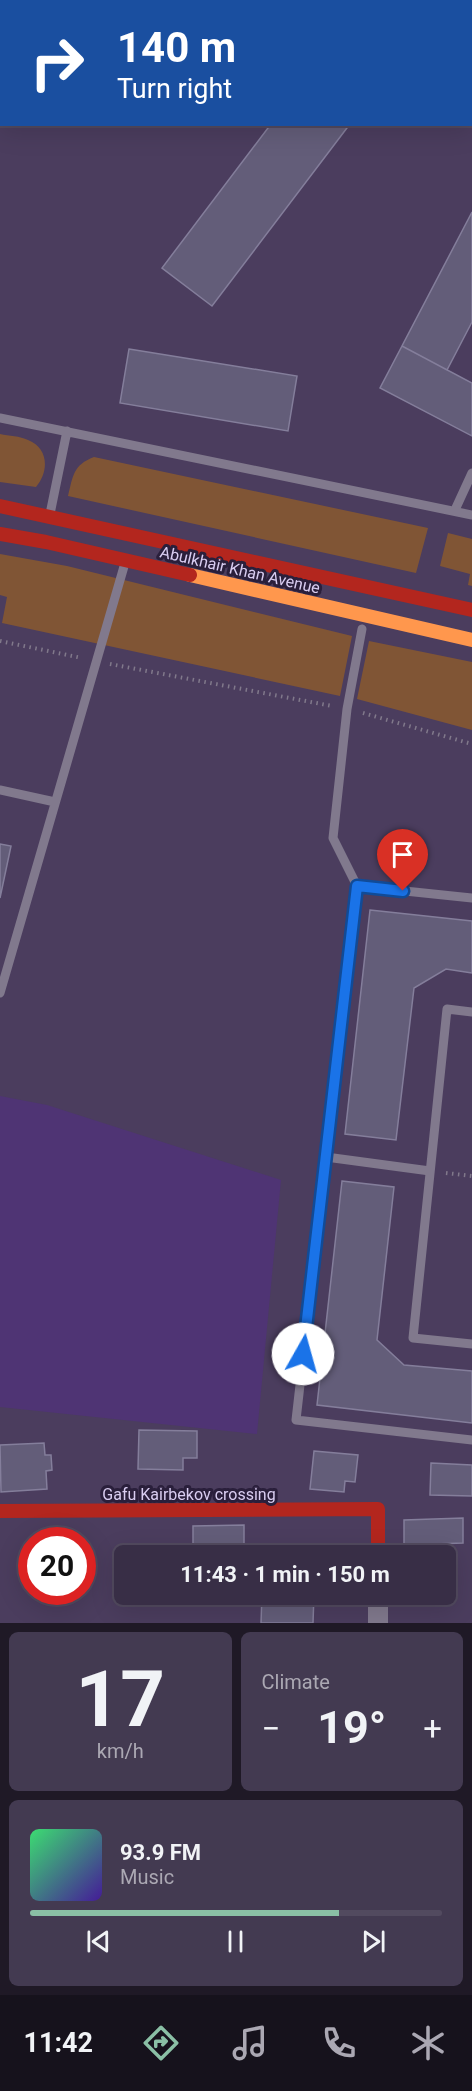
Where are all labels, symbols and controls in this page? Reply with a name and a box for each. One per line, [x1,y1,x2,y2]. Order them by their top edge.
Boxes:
text: 140 m [117,23,236,72]
icon: right [18,24,96,102]
text: Turn right [117,73,232,105]
street label: Abulkhair Khan Avenue [158,542,322,598]
pin [377,829,428,891]
icon: arrive [386,838,419,871]
position arrow [271,1322,335,1386]
street label: Gafu Kairbekov crossing [102,1485,276,1504]
speed limit sign: 20 [18,1527,96,1605]
text: 11:43 · 1 min · 150 m [180,1562,390,1587]
text: 17 [75,1654,165,1745]
text: Climate [262,1670,330,1694]
text: 19° [317,1701,386,1754]
text: − [262,1709,280,1748]
text: + [423,1709,442,1748]
text: km/h [97,1739,144,1763]
text: 93.9 FM [120,1840,201,1865]
text: Music [120,1865,174,1889]
icon: previous [82,1925,115,1958]
icon: pause [219,1925,252,1958]
icon: next [357,1925,390,1958]
icon: directions [140,2022,182,2064]
icon: music [229,2022,271,2064]
icon: phone [318,2022,360,2064]
icon: climate [407,2022,449,2064]
text: 11:42 [23,2027,93,2059]

